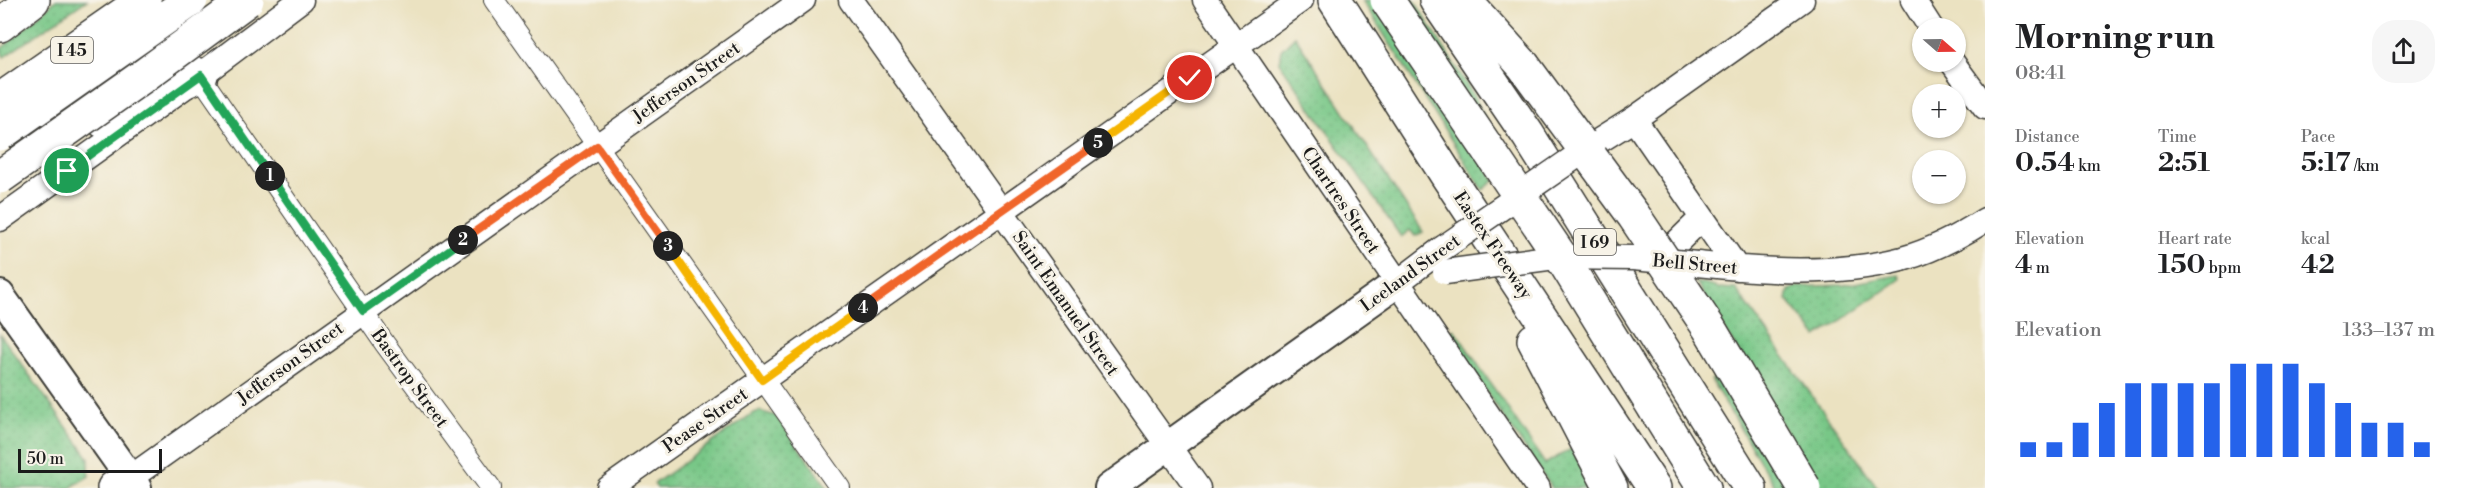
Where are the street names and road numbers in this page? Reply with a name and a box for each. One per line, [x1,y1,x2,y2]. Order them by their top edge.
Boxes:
street label: Jefferson Street [627,36,745,129]
road number: I 45 [51,37,93,63]
street label: Chartres Street [1296,142,1385,259]
street label: Eastex Freeway [1448,187,1537,304]
street label: Saint Emanuel Street [1007,226,1125,381]
street label: Leeland Street [1356,229,1465,317]
road number: I 69 [1574,229,1616,255]
street label: Bell Street [1651,249,1739,280]
street label: Jefferson Street [232,317,349,410]
street label: Bastrop Street [365,323,454,433]
street label: Pease Street [658,382,753,458]

